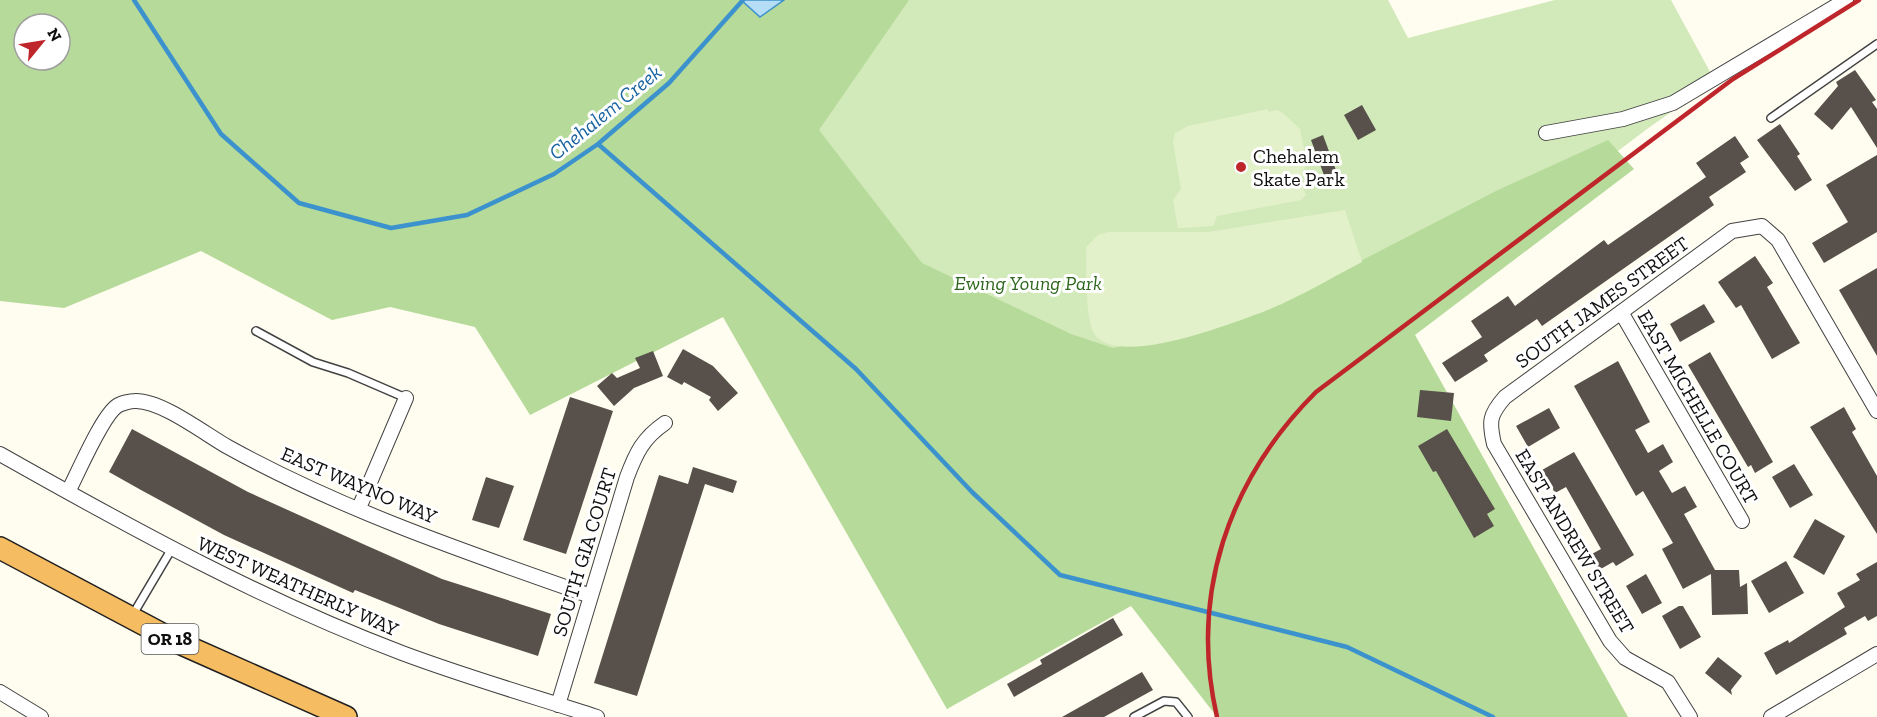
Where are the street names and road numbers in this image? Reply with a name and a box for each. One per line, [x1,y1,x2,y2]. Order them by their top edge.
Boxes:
street label: SOUTH JAMES STREET [1511,231,1693,373]
street label: EAST MICHELLE COURT [1633,306,1763,508]
street label: EAST WAYNO WAY [278,441,441,529]
street label: EAST ANDREW STREET [1510,444,1640,638]
street label: SOUTH GIA COURT [547,465,621,639]
street label: WEST WEATHERLY WAY [194,531,403,641]
road number: OR 18 [142,624,198,654]

